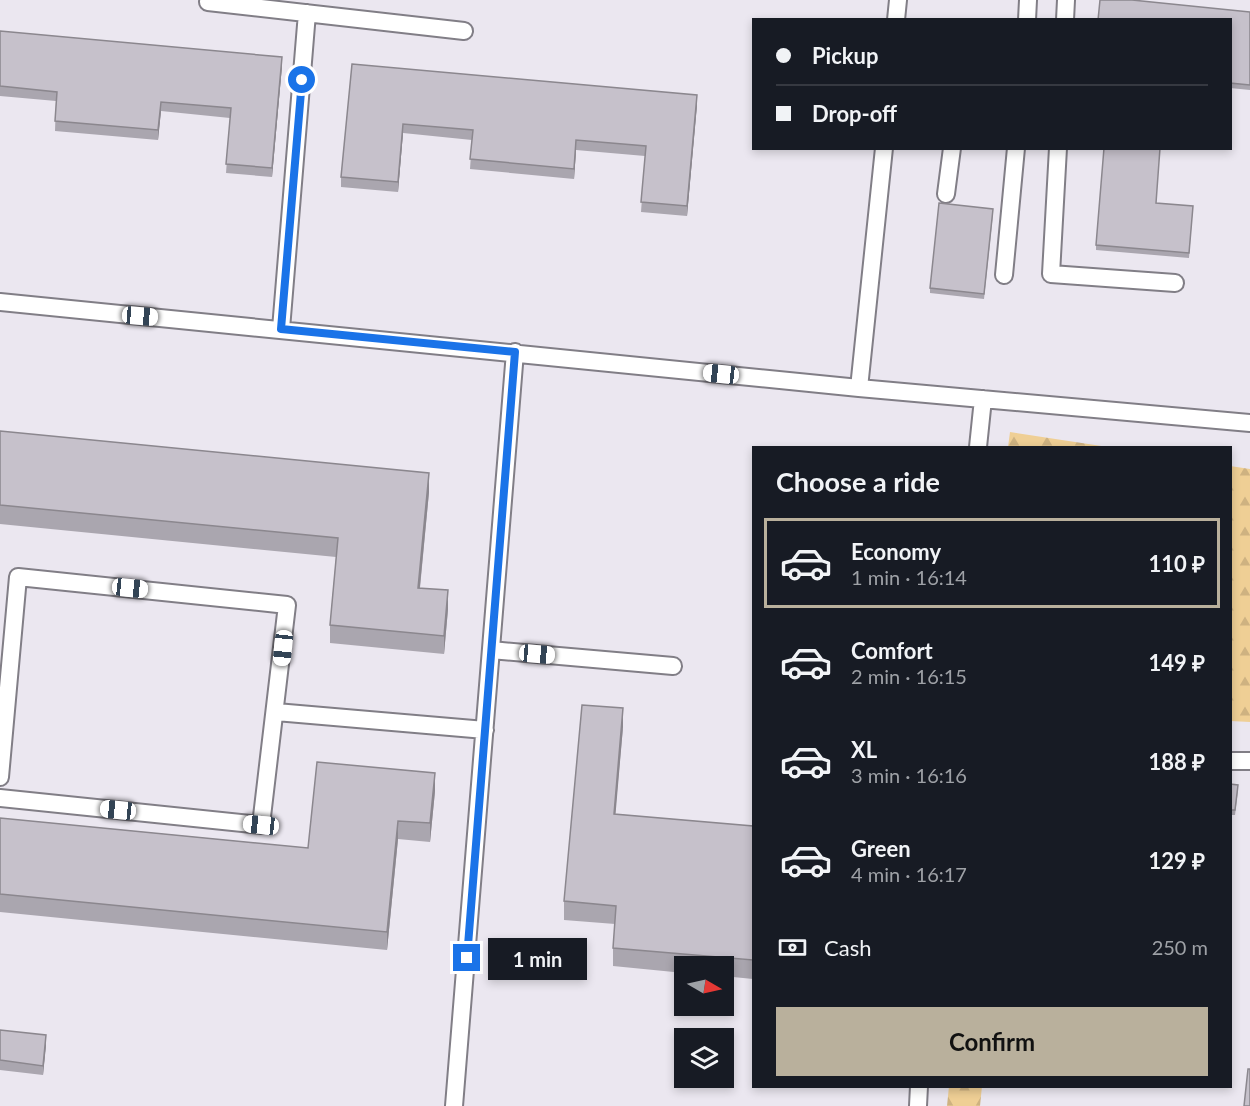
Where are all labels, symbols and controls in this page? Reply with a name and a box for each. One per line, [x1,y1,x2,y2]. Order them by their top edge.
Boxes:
text: Pickup [812,42,878,69]
route start [288,66,315,93]
text: Drop-off [812,100,897,127]
car [121,305,159,327]
car [702,363,740,385]
text: Choose a ride [776,465,940,498]
icon: car [779,536,833,590]
text: Economy [851,538,941,565]
text: 110 ₽ [1149,550,1205,577]
text: 1 min · 16:14 [851,565,967,589]
car [111,577,149,599]
car [272,629,294,667]
icon: car [779,635,833,689]
text: Comfort [851,637,933,664]
car [518,643,556,665]
text: 149 ₽ [1149,649,1205,676]
text: 2 min · 16:15 [851,664,967,688]
icon: car [779,734,833,788]
text: XL [851,736,877,763]
text: 188 ₽ [1149,748,1205,775]
text: 3 min · 16:16 [851,763,967,787]
car [99,799,137,821]
car [242,814,280,836]
icon: car [779,833,833,887]
text: Green [851,835,911,862]
text: 129 ₽ [1149,847,1205,874]
text: 4 min · 16:17 [851,862,967,886]
icon: cash [776,931,809,964]
text: Cash [824,934,871,961]
text: 250 m [1152,935,1208,959]
callout: 1 min [488,937,587,979]
route end [453,944,480,971]
text: 1 min [513,947,562,971]
north arrow [674,956,734,1016]
map controls [674,956,734,1088]
button: Confirm [776,1007,1208,1076]
button: layers [674,1028,734,1088]

